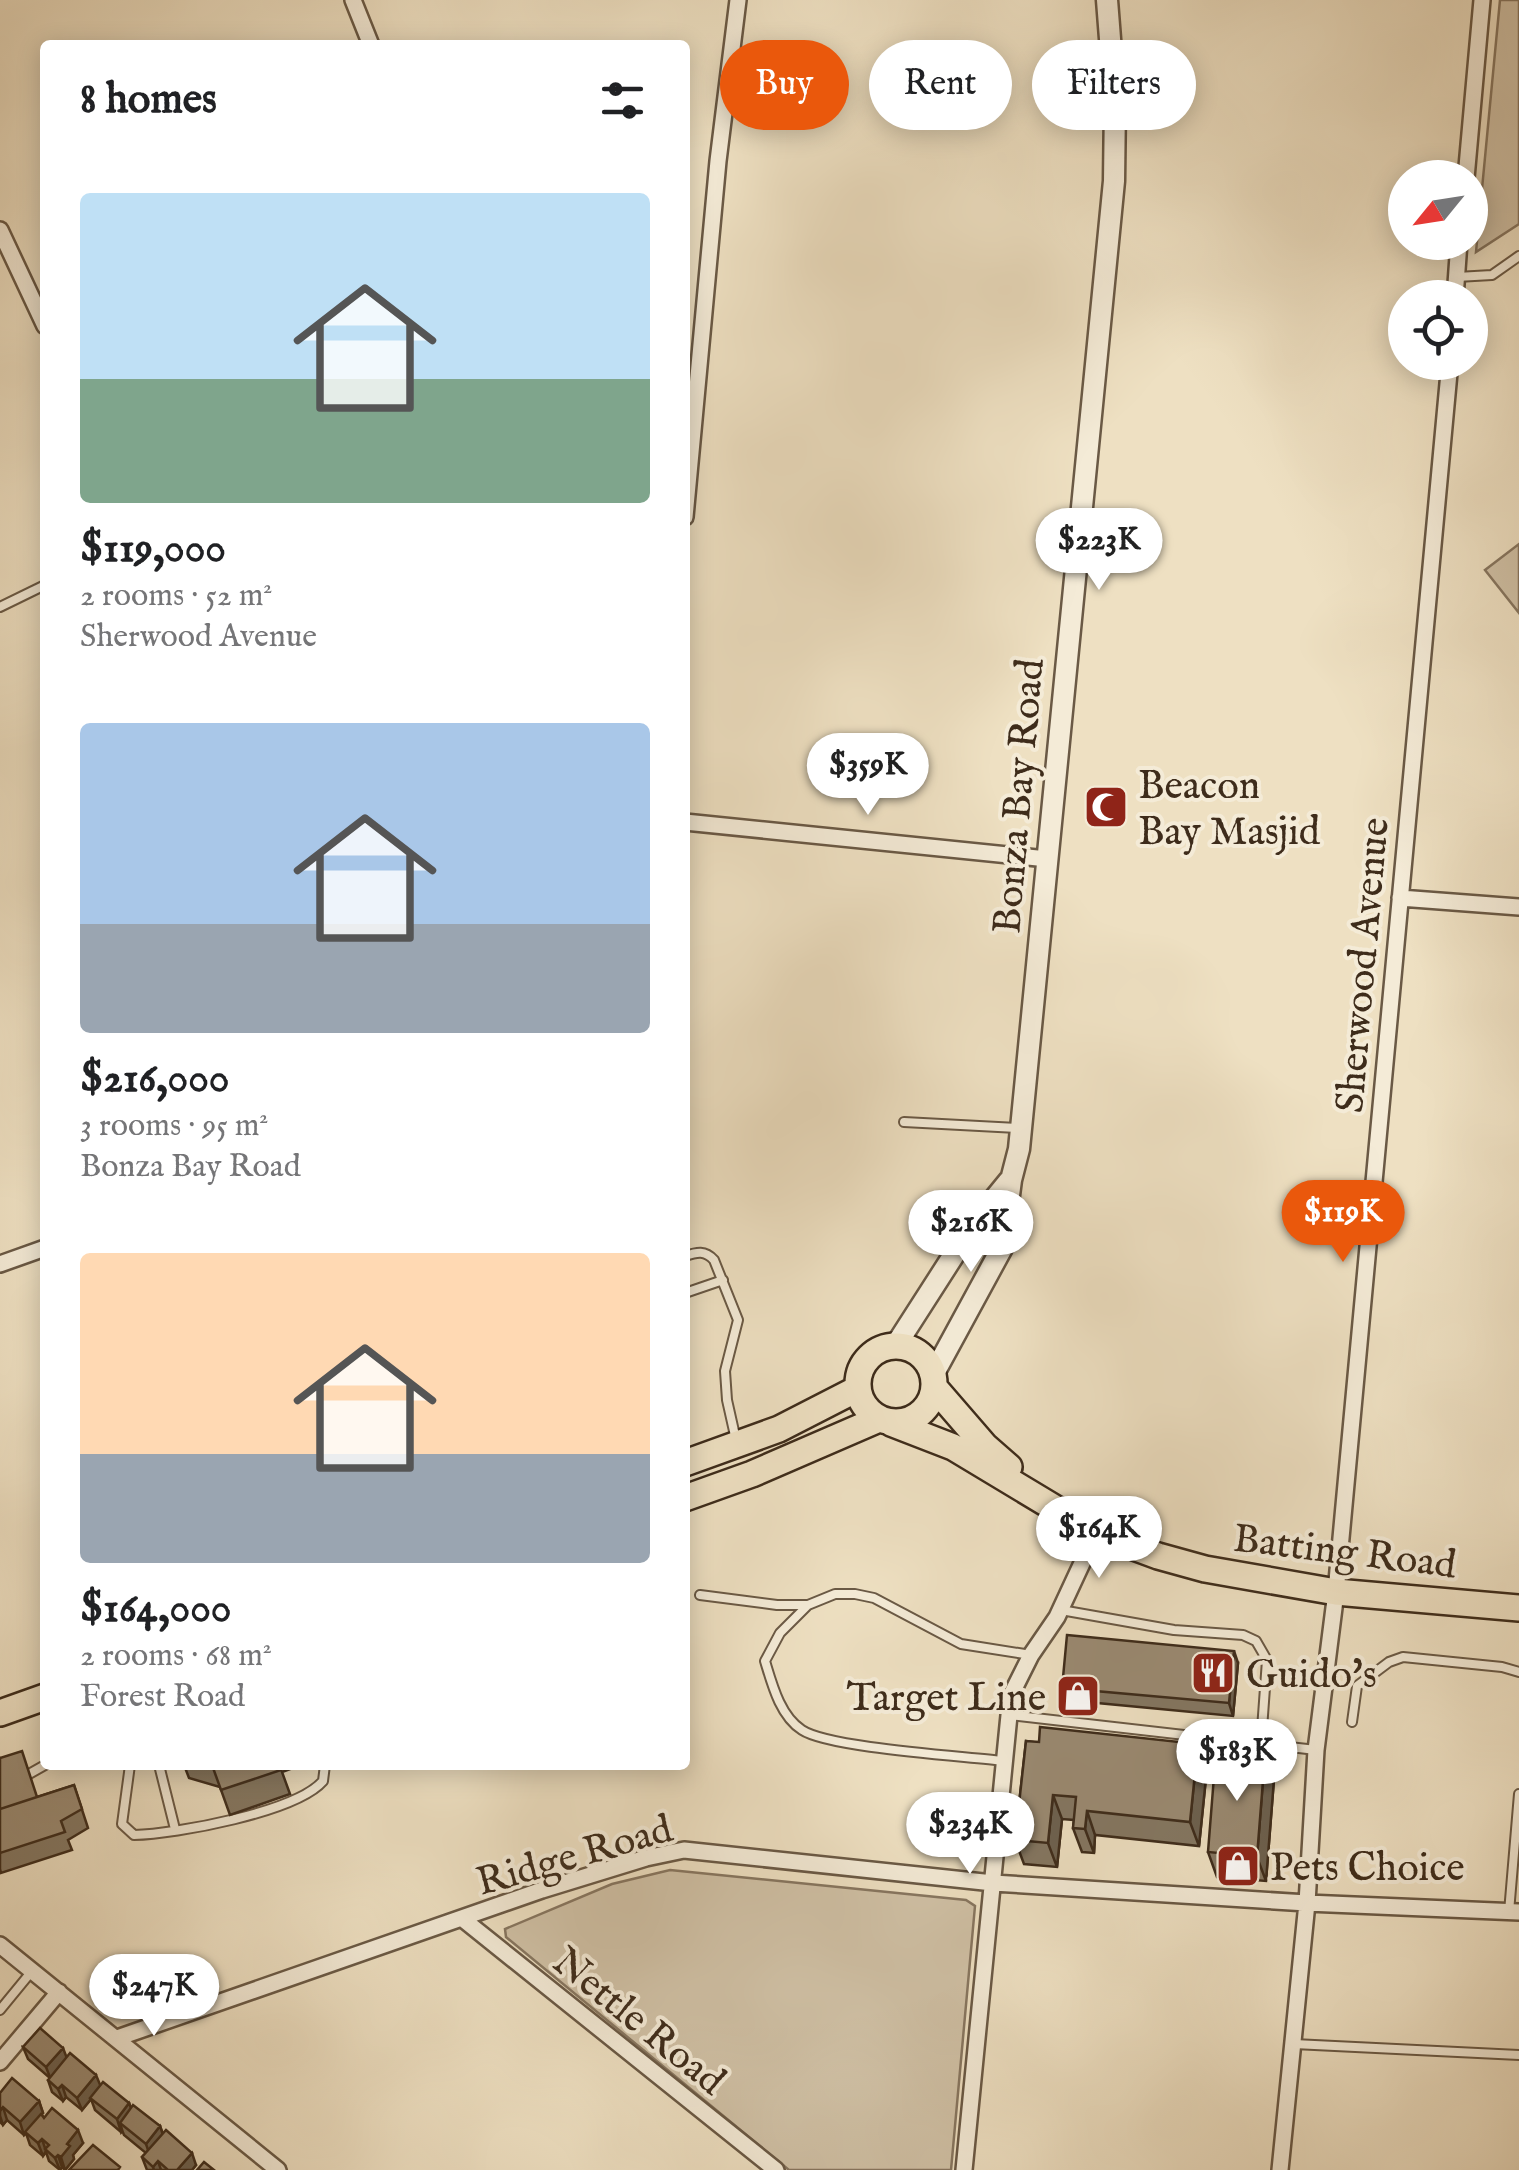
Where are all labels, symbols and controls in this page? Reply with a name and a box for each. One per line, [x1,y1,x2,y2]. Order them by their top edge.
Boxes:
chip: Buy [720,40,849,130]
chip: Rent [869,40,1012,130]
chip: Filters [1032,40,1196,130]
icon: filters [595,73,650,128]
text: 8 homes [80,74,217,127]
north arrow [1388,160,1488,260]
map controls [1388,160,1488,380]
icon: home [275,258,455,438]
button: locate [1388,280,1488,380]
pin: $223K [1029,508,1169,593]
text: $223K [1058,520,1140,561]
text: $119,000 [80,523,226,576]
text: 2 rooms · 52 m² [80,576,272,617]
text: Sherwood Avenue [80,617,317,658]
street label: Bonza Bay Road [983,656,1058,936]
pin: $359K [798,733,938,818]
text: $359K [829,745,907,786]
place label: Beacon Bay Masjid [1138,762,1321,859]
mosque icon: Beacon Bay Masjid [1083,784,1129,830]
icon: home [275,788,455,968]
street label: Sherwood Avenue [1326,816,1403,1115]
text: $216,000 [80,1053,229,1106]
text: 3 rooms · 95 m² [80,1106,268,1147]
text: Bonza Bay Road [80,1147,301,1188]
pin: $119K [1273,1180,1413,1265]
pin: $216K [901,1190,1041,1275]
text: $119K [1304,1192,1382,1233]
text: $216K [930,1202,1012,1243]
icon: home [275,1318,455,1498]
pin: $164K [1029,1496,1169,1581]
text: $164K [1058,1508,1140,1549]
street label: Batting Road [1230,1515,1460,1593]
text: $164,000 [80,1583,231,1636]
text: 2 rooms · 68 m² [80,1636,272,1677]
restaurant icon: Guido's [1190,1650,1236,1696]
place label: Guido's [1246,1651,1377,1702]
shop icon: Target Line [1055,1673,1101,1719]
place label: Target Line [847,1674,1046,1725]
text: Forest Road [80,1677,245,1718]
pin: $183K [1167,1719,1307,1804]
text: $183K [1198,1731,1276,1772]
pin: $234K [900,1792,1040,1877]
text: $234K [928,1804,1012,1845]
street label: Ridge Road [471,1805,679,1910]
shop icon: Pets Choice [1215,1843,1261,1889]
place label: Pets Choice [1270,1844,1465,1895]
street label: Nettle Road [541,1938,735,2108]
pin: $247K [84,1954,224,2039]
text: $247K [111,1966,197,2007]

